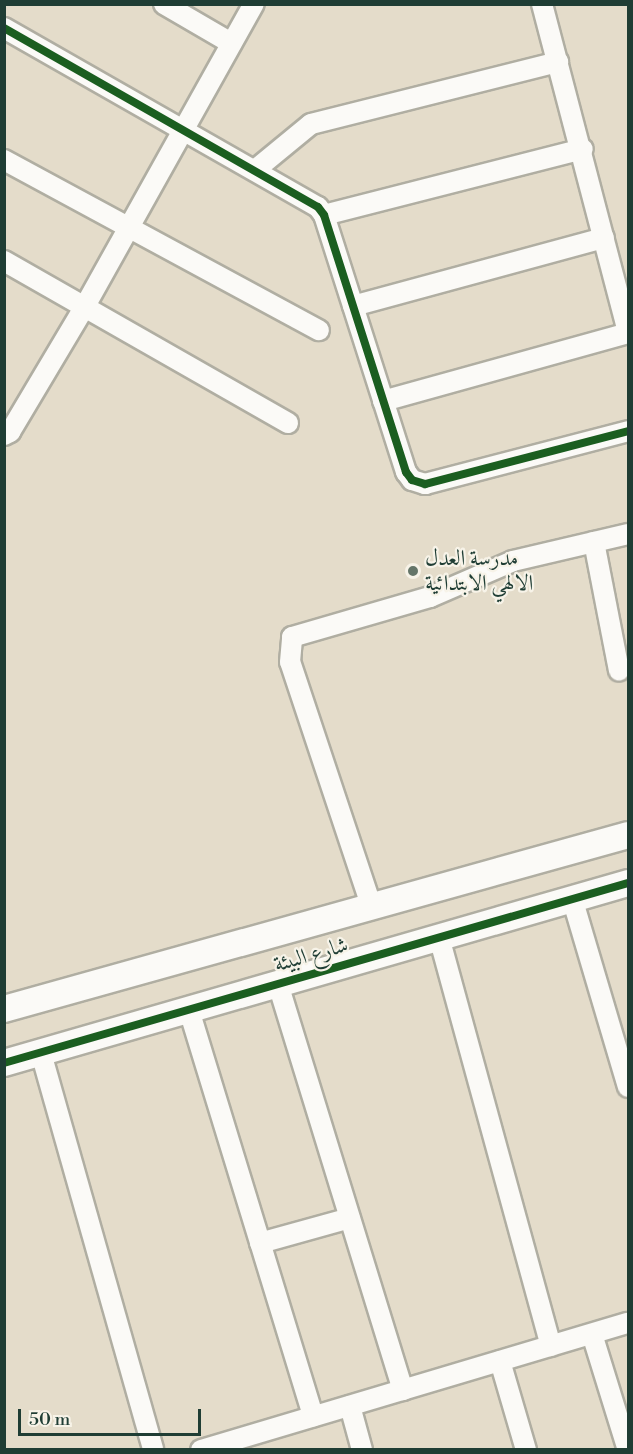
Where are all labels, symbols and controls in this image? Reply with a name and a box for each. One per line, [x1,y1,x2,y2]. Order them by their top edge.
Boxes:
place label: مدرسة العدل الالهي الابتدائية [425,545,533,596]
marker: مدرسة العدل الالهي الابتدائية [406,564,420,578]
street label: شارع البيئة [271,932,351,978]
scale bar [21,1397,204,1435]
text: 50 m [29,1408,70,1431]

